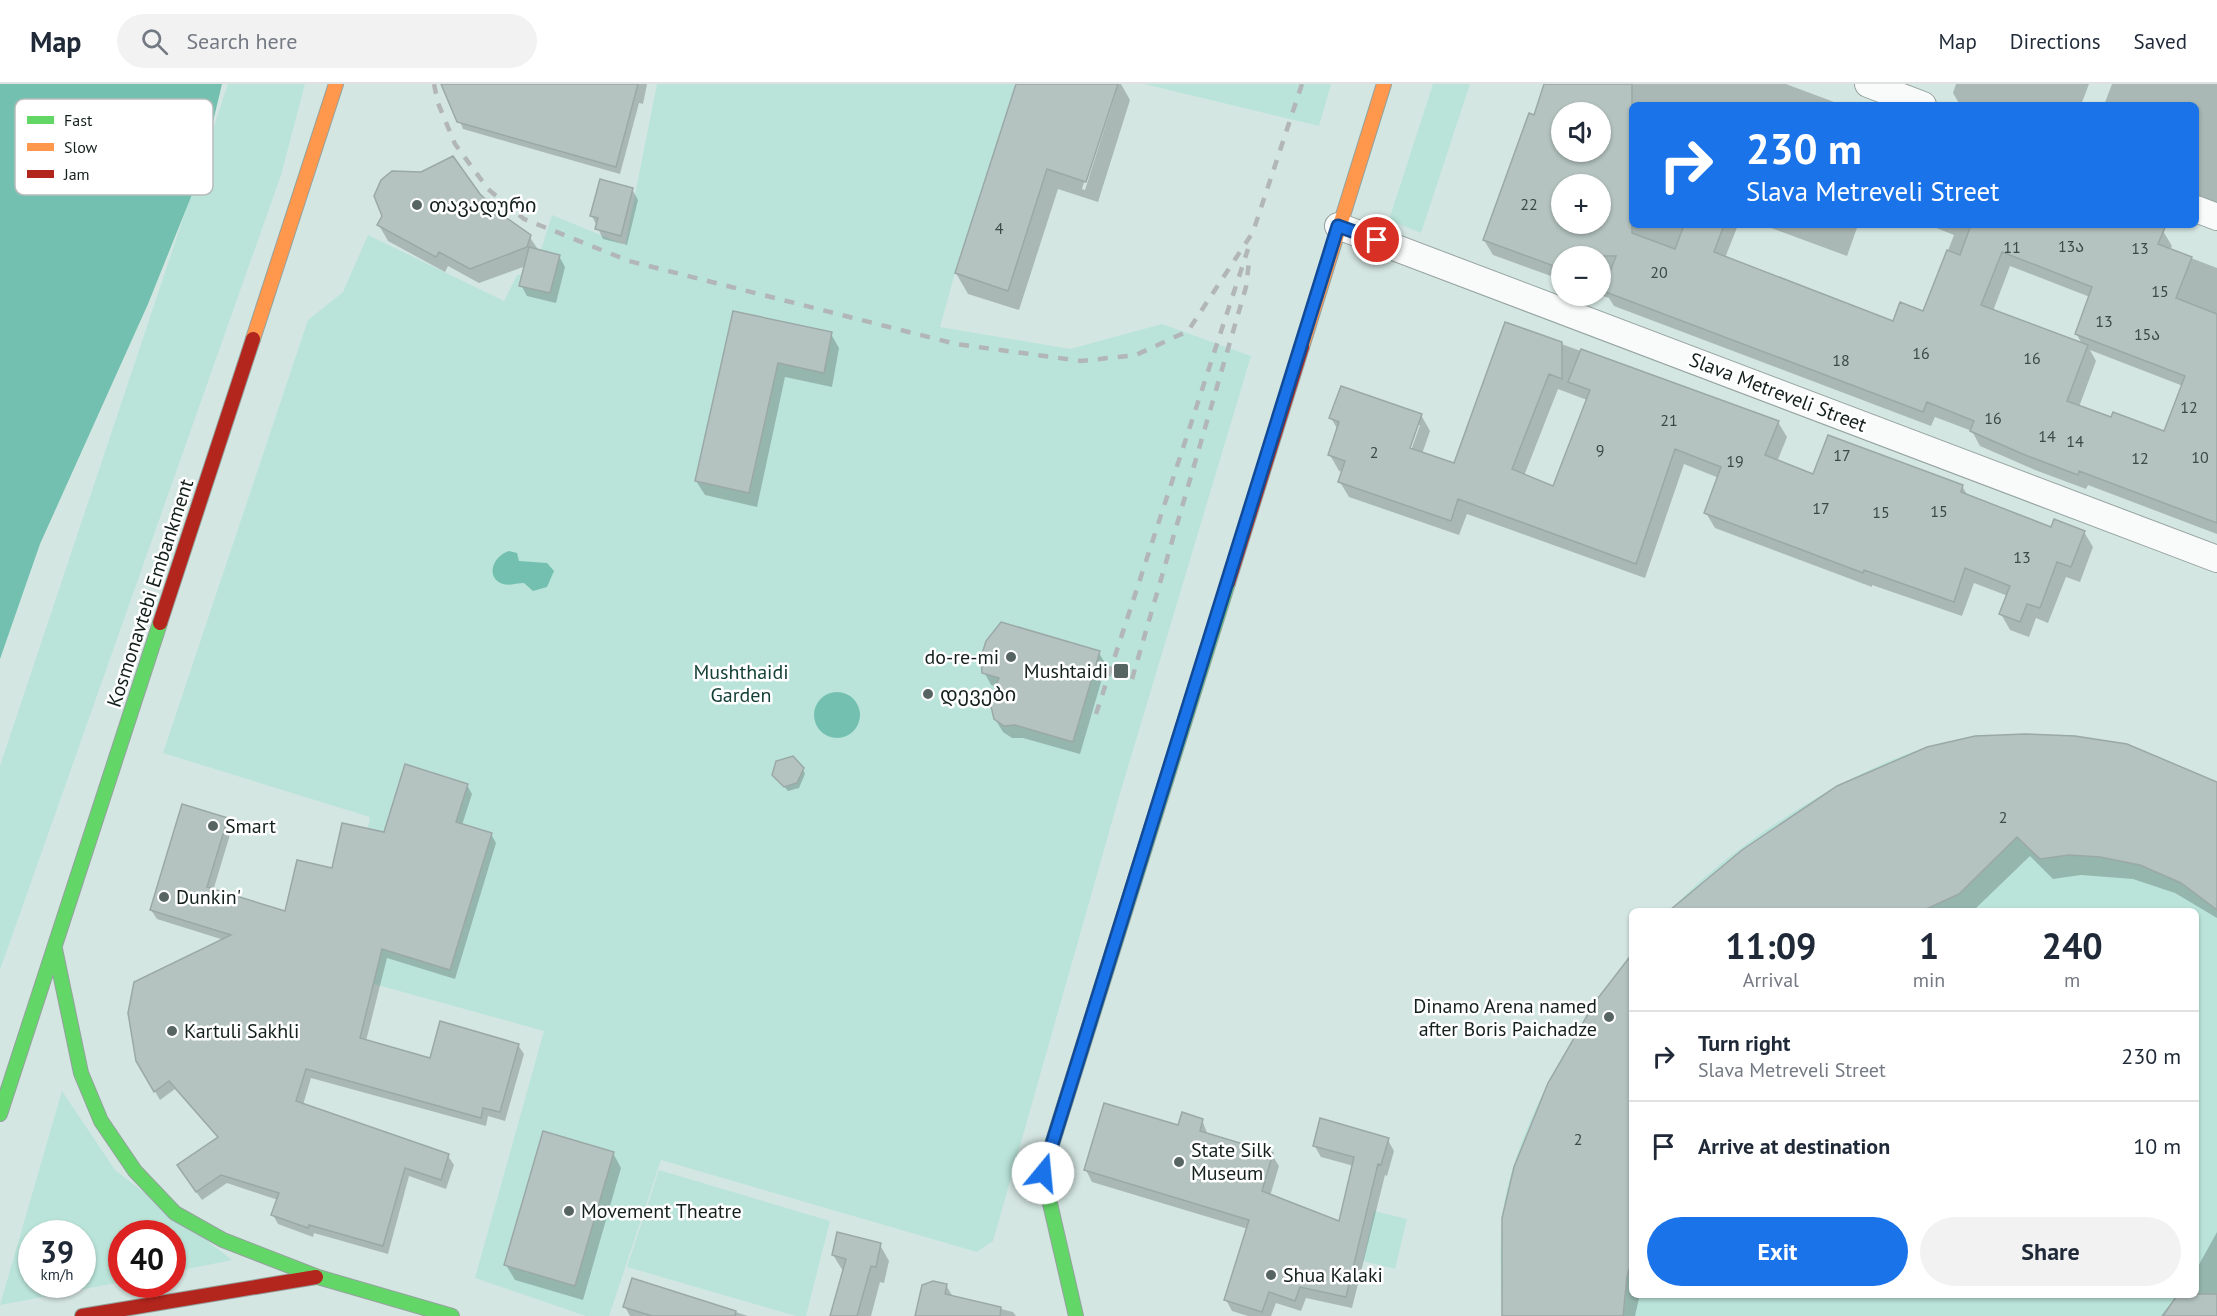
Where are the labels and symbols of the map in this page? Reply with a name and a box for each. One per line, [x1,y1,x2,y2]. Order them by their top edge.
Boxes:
legend [15,99,213,195]
text: Fast [64,110,93,130]
text: Slow [64,137,98,157]
text: Jam [63,164,90,184]
place label: თავადური [429,192,536,218]
house number: 22 [1520,194,1538,214]
marker: თავადური [410,198,424,212]
pin [1351,214,1402,265]
house number: 4 [995,218,1004,238]
house number: 13ა [2058,236,2084,256]
house number: 11 [2003,237,2021,257]
house number: 13 [2131,238,2149,258]
house number: 20 [1650,262,1668,282]
house number: 15 [2151,281,2169,301]
house number: 13 [2095,311,2113,331]
house number: 15ა [2134,324,2160,344]
house number: 16 [1912,343,1930,363]
street label: Slava Metreveli Street [1686,346,1871,438]
house number: 16 [2023,348,2041,368]
house number: 18 [1832,350,1850,370]
house number: 12 [2180,397,2198,417]
house number: 16 [1984,408,2002,428]
house number: 21 [1660,410,1678,430]
house number: 14 [2038,426,2056,446]
house number: 14 [2066,431,2084,451]
house number: 9 [1596,440,1604,460]
house number: 2 [1370,442,1378,462]
house number: 17 [1833,445,1851,465]
house number: 10 [2191,447,2209,467]
house number: 12 [2131,448,2149,468]
house number: 19 [1726,451,1744,471]
street label: Kosmonavtebi Embankment [101,475,199,710]
house number: 17 [1812,498,1830,518]
house number: 15 [1930,501,1948,521]
house number: 15 [1872,502,1890,522]
house number: 13 [2013,547,2031,567]
place label: do-re-mi [925,644,999,670]
marker: do-re-mi [1004,650,1018,664]
place label: Mushtaidi [1024,658,1108,684]
park label: Mushthaidi Garden [693,659,789,708]
marker: Mushtaidi [1112,662,1130,680]
place label: დევები [940,681,1016,707]
marker: დევები [921,687,935,701]
house number: 2 [1999,807,2007,827]
place label: Smart [225,813,276,839]
marker: Smart [206,819,220,833]
place label: Dunkin' [176,884,241,910]
marker: Dunkin' [157,890,171,904]
place label: Dinamo Arena named after Boris Paichadze [1413,993,1597,1042]
marker: Dinamo Arena named after Boris Paichadze [1602,1010,1616,1024]
place label: Kartuli Sakhli [184,1018,299,1044]
marker: Kartuli Sakhli [165,1024,179,1038]
house number: 2 [1574,1129,1582,1149]
place label: State Silk Museum [1191,1137,1272,1186]
position arrow [1011,1141,1075,1205]
marker: State Silk Museum [1172,1155,1186,1169]
place label: Movement Theatre [581,1198,742,1224]
marker: Movement Theatre [562,1204,576,1218]
speed limit sign: 40 [108,1220,186,1298]
place label: Shua Kalaki [1283,1262,1383,1288]
marker: Shua Kalaki [1264,1268,1278,1282]

